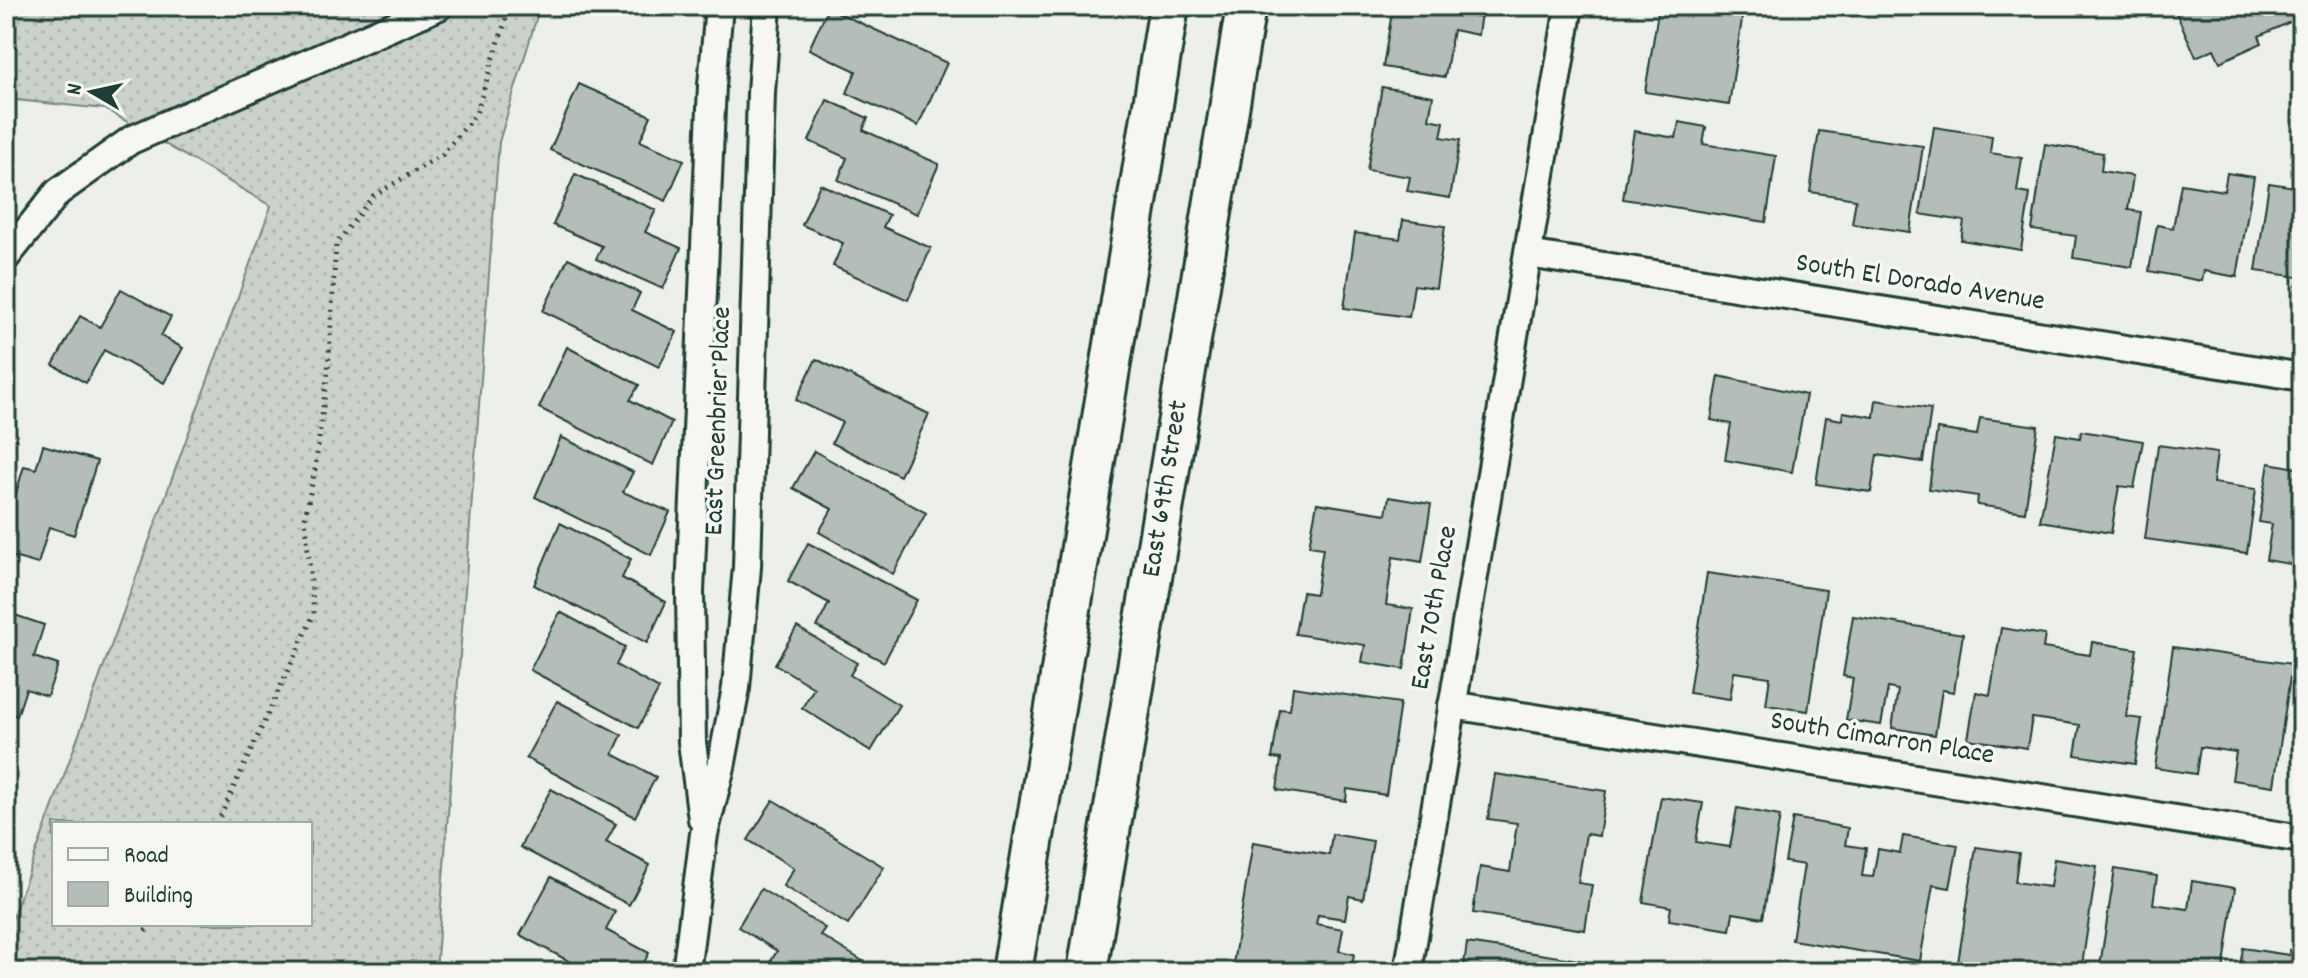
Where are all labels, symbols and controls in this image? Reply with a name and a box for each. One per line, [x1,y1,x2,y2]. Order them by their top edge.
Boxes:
north arrow [52,52,132,132]
text: N [60,82,92,97]
street label: South El Dorado Avenue [1793,245,2047,323]
street label: East Greenbrier Place [696,306,744,536]
street label: East 69th Street [1133,398,1201,580]
street label: East 70th Place [1402,523,1470,693]
street label: South Cimarron Place [1767,703,1997,777]
legend [52,822,312,926]
text: Road [124,840,169,874]
text: Building [124,880,193,914]

